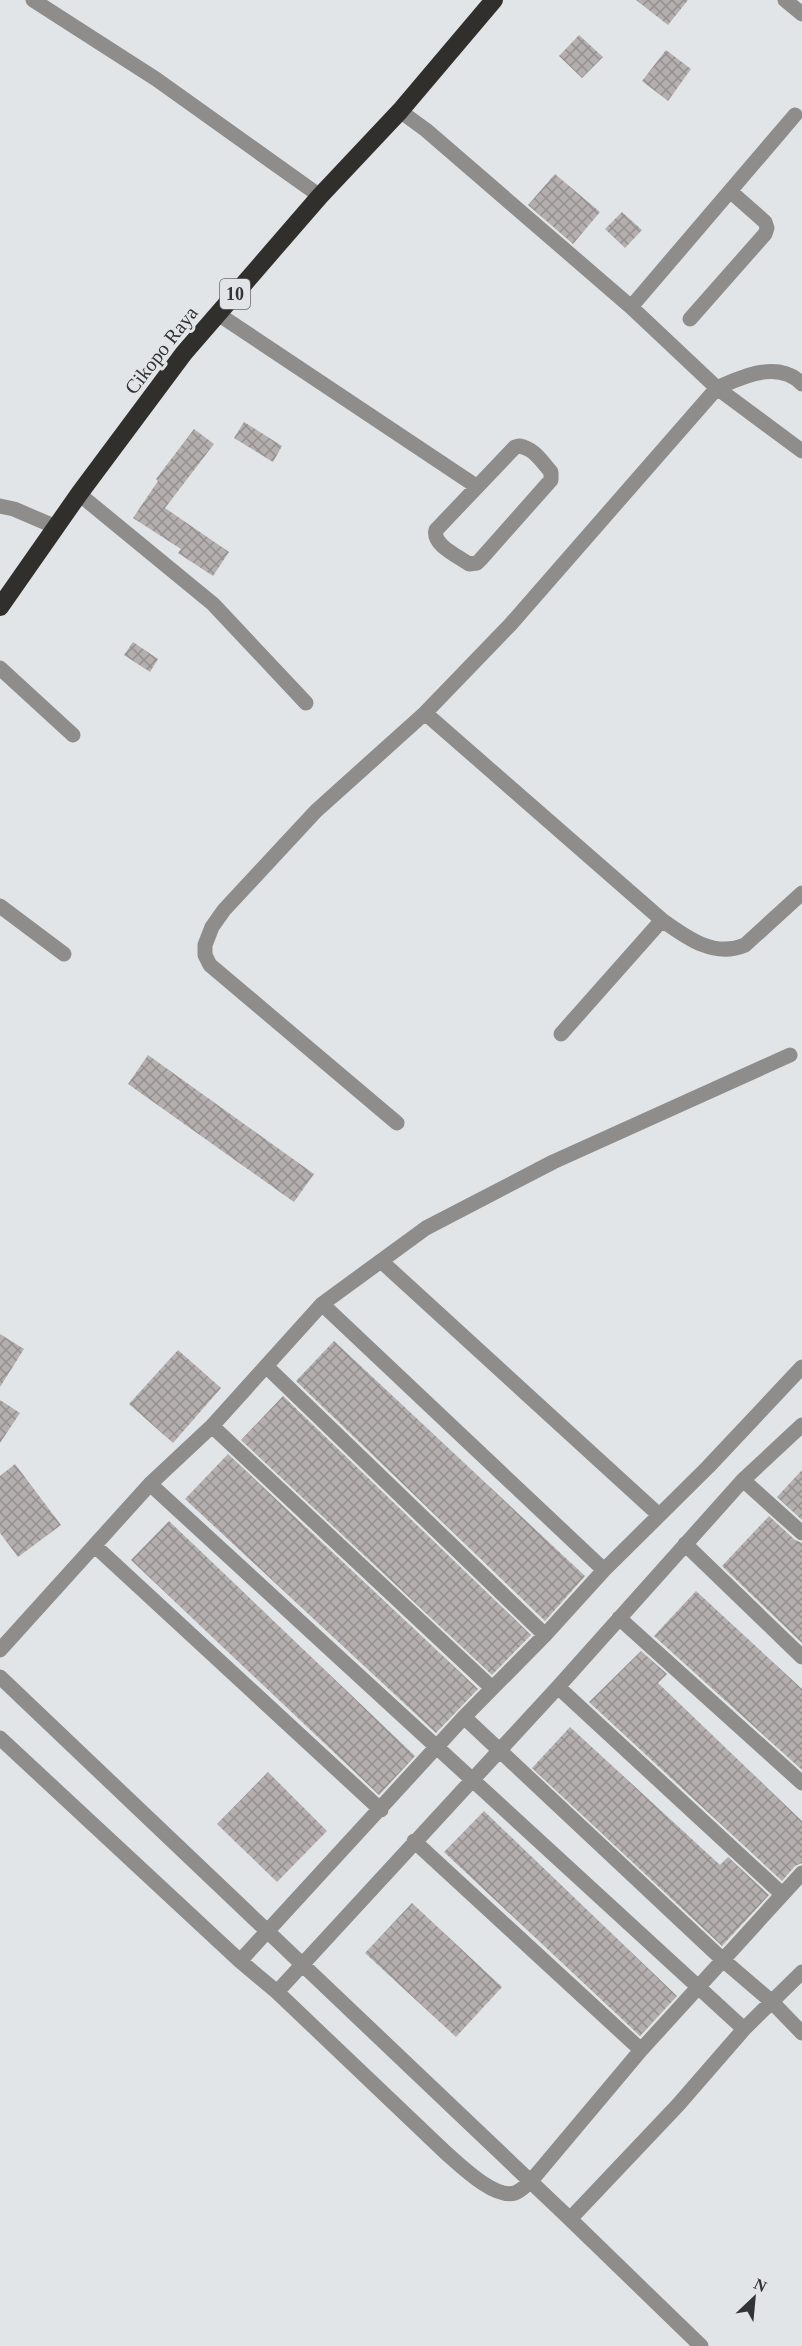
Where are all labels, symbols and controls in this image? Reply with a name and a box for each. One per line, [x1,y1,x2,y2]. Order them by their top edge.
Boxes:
road number: 10 [220,279,250,309]
street label: Cikopo Raya [120,302,203,399]
north arrow [724,2268,784,2328]
text: N [751,2275,770,2295]

